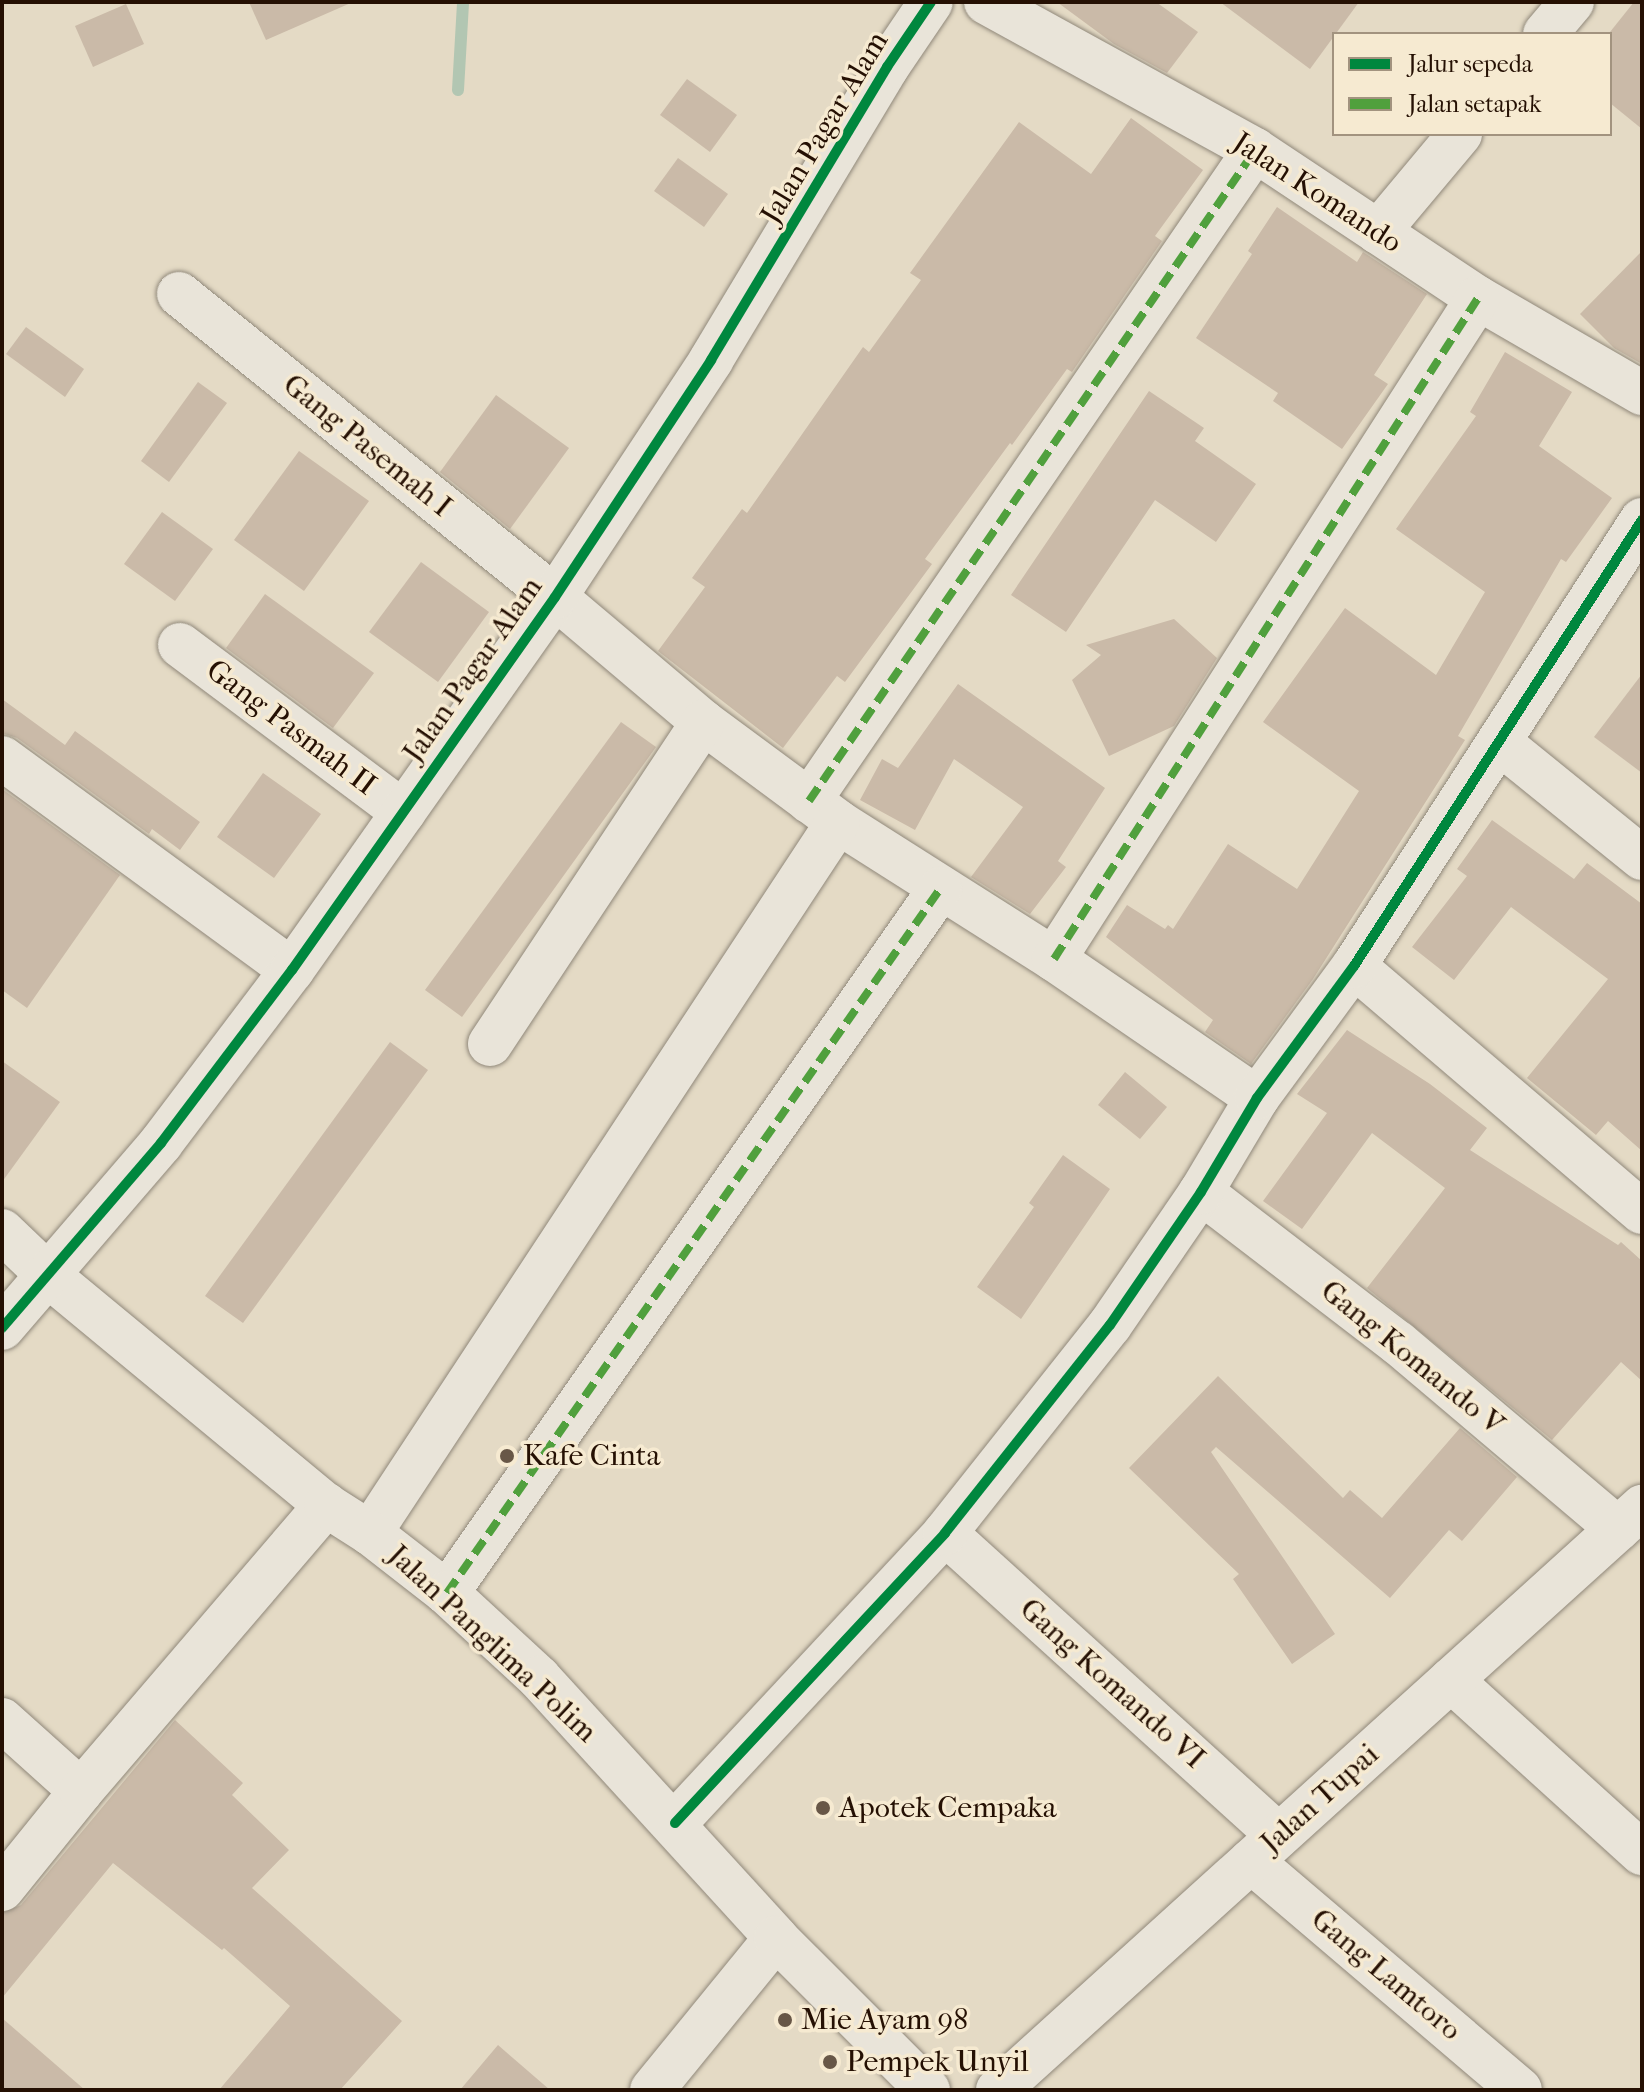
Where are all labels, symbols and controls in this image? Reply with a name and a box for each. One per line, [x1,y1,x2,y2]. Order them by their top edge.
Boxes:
street label: Jalan Pagar Alam [753,25,897,231]
legend [1332,32,1612,136]
text: Jalur sepeda [1408,50,1533,78]
text: Jalan setapak [1408,90,1541,118]
street label: Jalan Komando [1226,125,1408,261]
street label: Gang Pasemah I [275,367,459,525]
street label: Jalan Pagar Alam [396,570,550,770]
street label: Gang Pasmah II [199,652,383,804]
street label: Gang Komando V [1313,1273,1511,1443]
place label: Kafe Cinta [523,1438,660,1474]
marker: Kafe Cinta [498,1447,516,1465]
street label: Jalan Panglima Polim [380,1538,604,1750]
street label: Gang Komando VI [1012,1591,1212,1777]
street label: Jalan Tupai [1254,1737,1386,1861]
place label: Apotek Cempaka [839,1790,1056,1826]
marker: Apotek Cempaka [814,1799,832,1817]
street label: Gang Lamtoro [1303,1902,1469,2048]
place label: Mie Ayam 98 [801,2002,968,2038]
marker: Mie Ayam 98 [776,2011,794,2029]
place label: Pempek Unyil [846,2044,1029,2080]
marker: Pempek Unyil [821,2053,839,2071]

